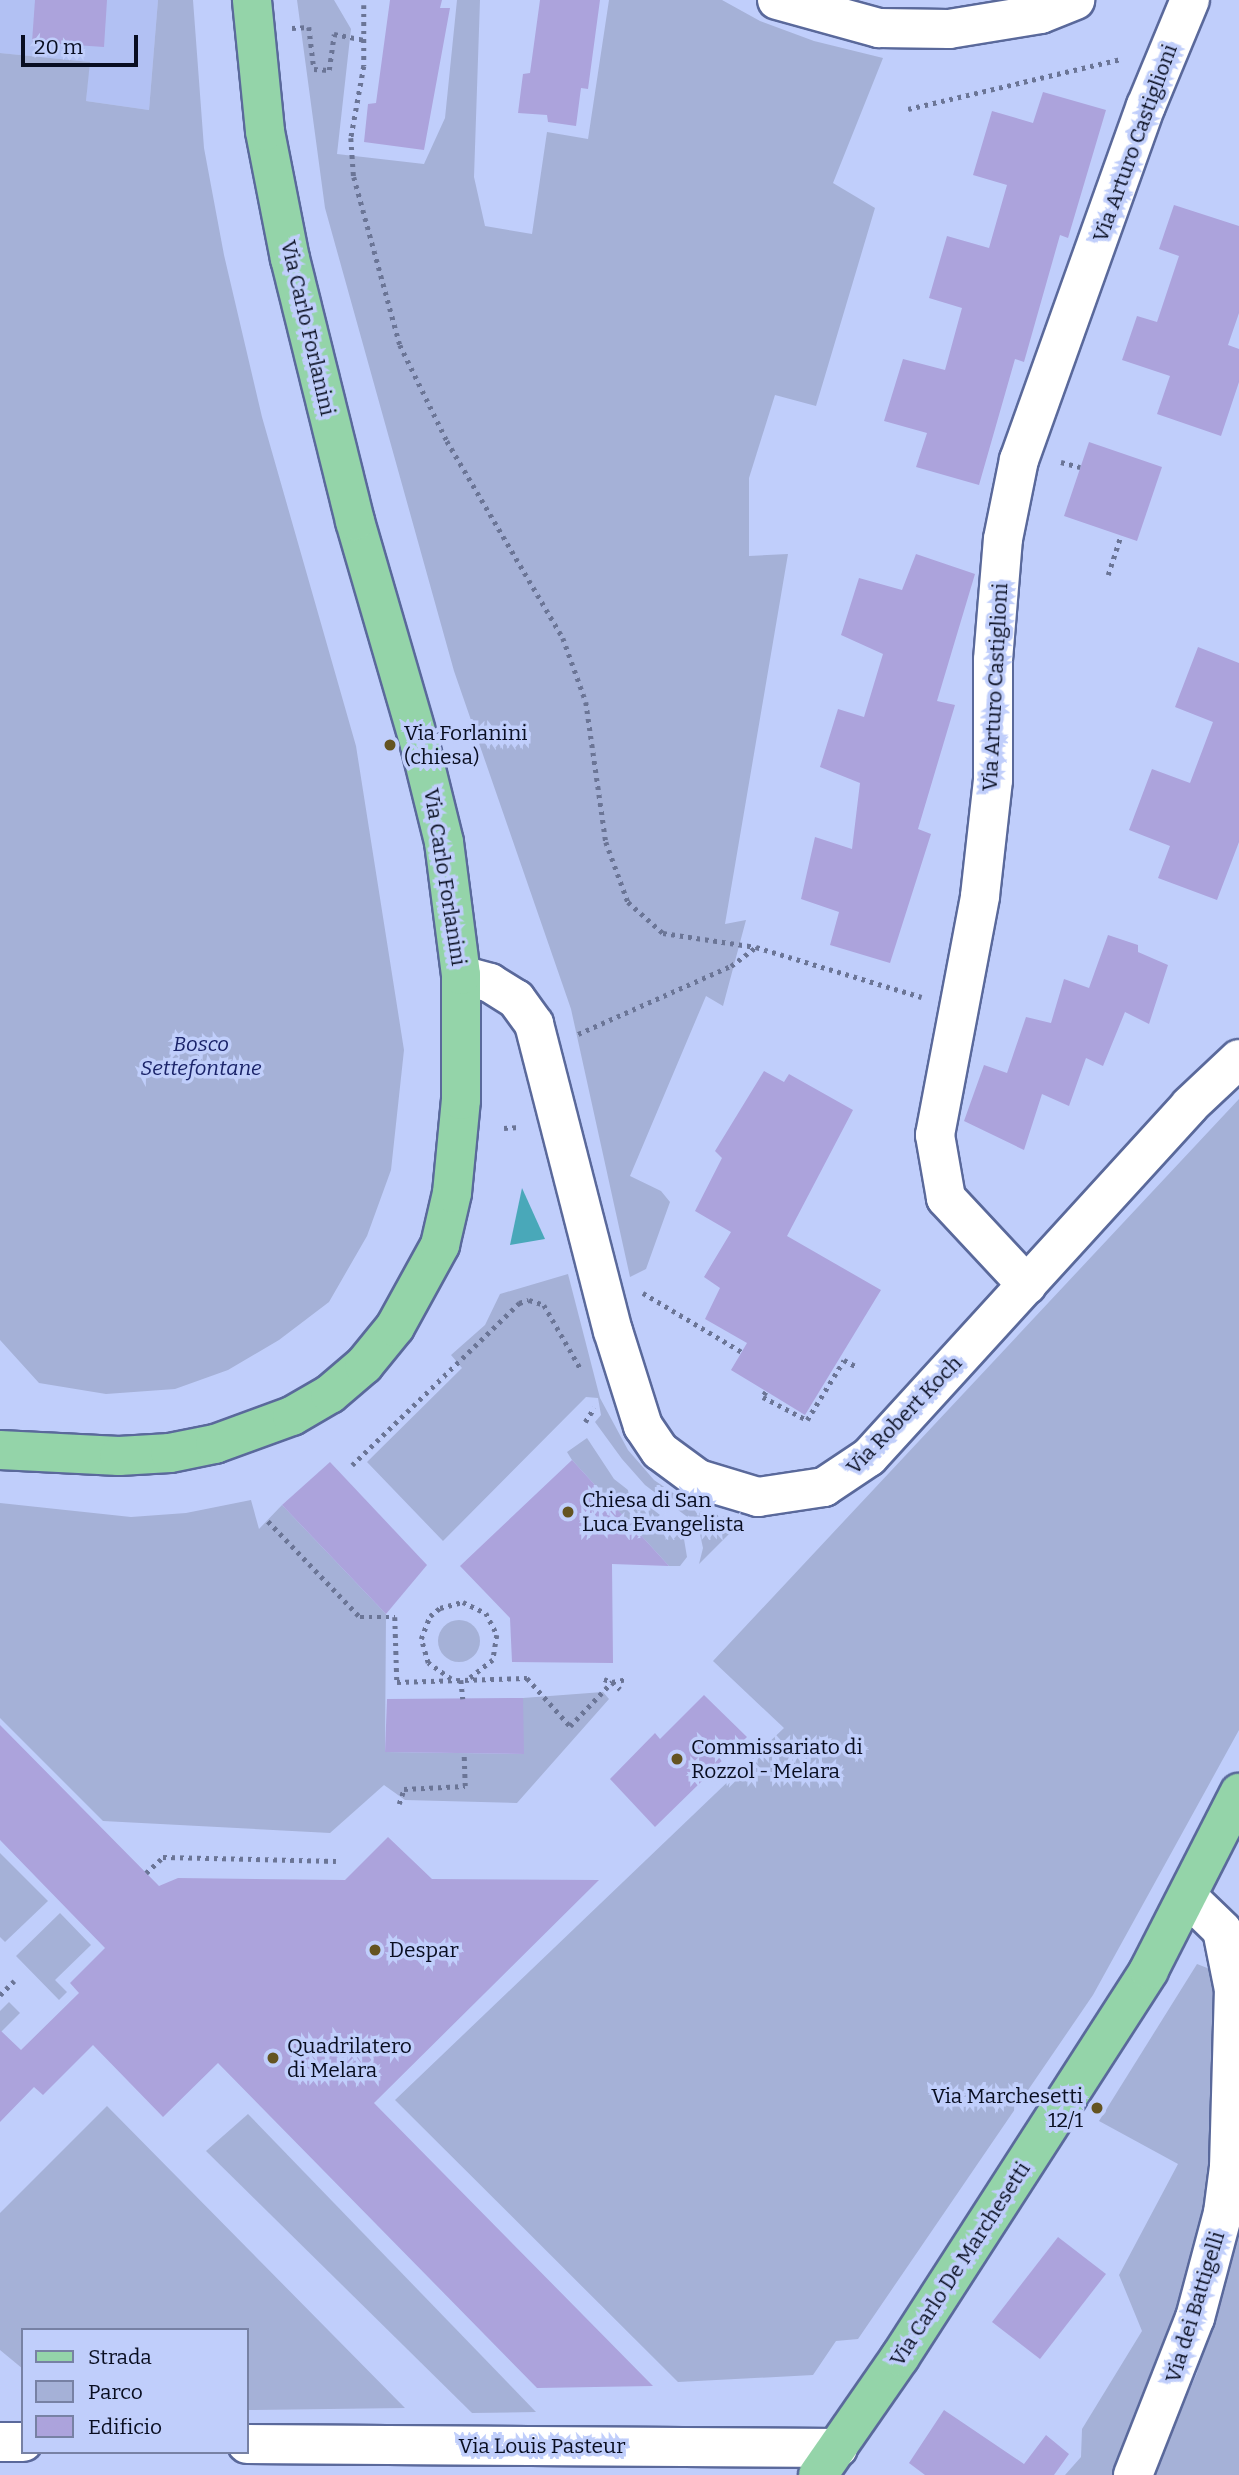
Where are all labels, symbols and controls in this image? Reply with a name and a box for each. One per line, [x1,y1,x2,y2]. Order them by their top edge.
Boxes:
scale bar [24,21,142,65]
text: 20 m [34,34,83,60]
street label: Via Arturo Castiglioni [1087,41,1183,245]
street label: Via Carlo Forlanini [276,238,340,418]
street label: Via Arturo Castiglioni [977,582,1013,792]
place label: Via Forlanini (chiesa) [404,720,527,770]
marker: Via Forlanini (chiesa) [382,737,398,753]
street label: Via Carlo Forlanini [419,787,471,967]
park label: Bosco Settefontane [140,1031,262,1081]
street label: Via Robert Koch [841,1351,967,1479]
place label: Chiesa di San Luca Evangelista [582,1487,744,1537]
marker: Chiesa di San Luca Evangelista [560,1504,576,1520]
place label: Commissariato di Rozzol - Melara [691,1734,863,1784]
marker: Commissariato di Rozzol - Melara [669,1751,685,1767]
place label: Despar [389,1937,459,1963]
marker: Despar [367,1942,383,1958]
place label: Quadrilatero di Melara [287,2033,412,2083]
marker: Quadrilatero di Melara [265,2050,281,2066]
place label: Via Marchesetti 12/1 [931,2083,1083,2133]
marker: Via Marchesetti 12/1 [1089,2100,1105,2116]
street label: Via Carlo De Marchesetti [885,2157,1035,2371]
street label: Via dei Battigelli [1160,2228,1230,2386]
legend [21,2328,248,2454]
text: Strada [88,2344,152,2370]
text: Parco [88,2379,143,2405]
text: Edificio [88,2414,162,2440]
street label: Via Louis Pasteur [459,2433,625,2459]

